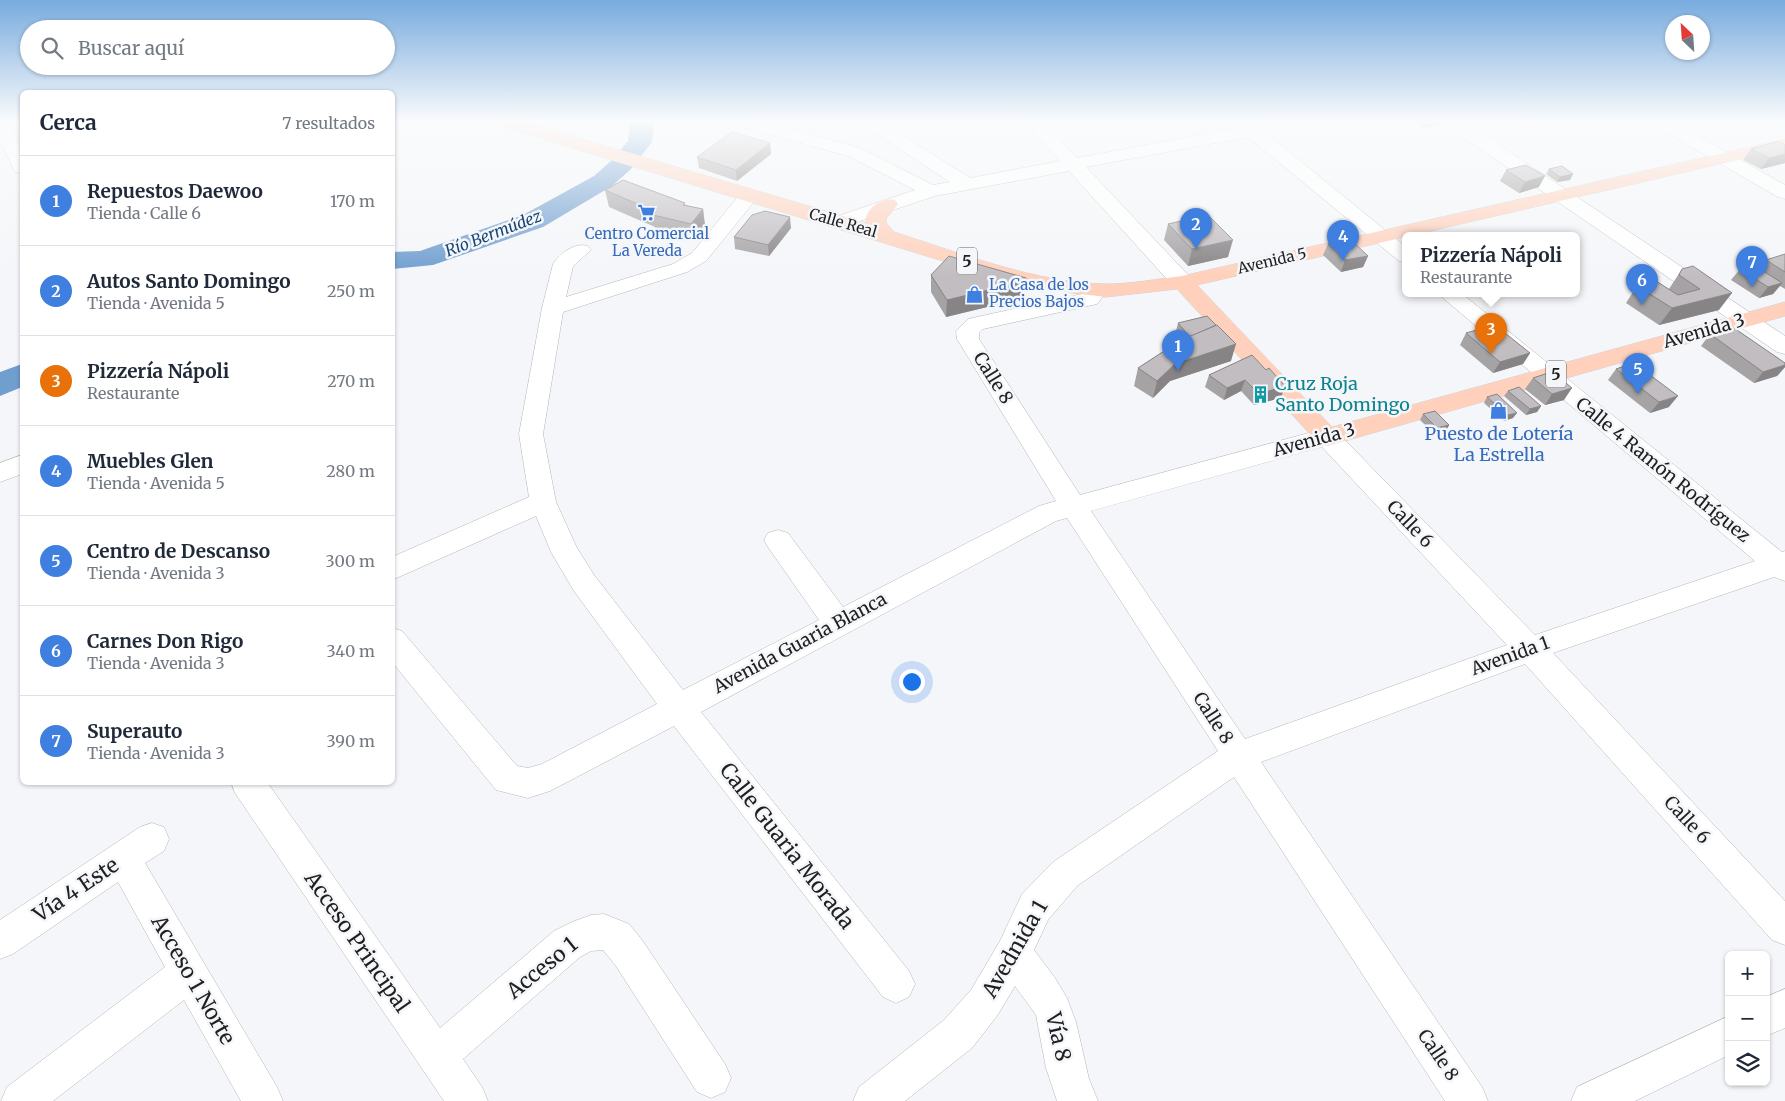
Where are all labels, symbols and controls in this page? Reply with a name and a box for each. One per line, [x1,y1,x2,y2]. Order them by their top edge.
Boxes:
north arrow [1665,15,1710,60]
search box [20,20,395,75]
icon: search [38,34,66,62]
text: Buscar aquí [78,36,184,60]
text: Cerca [40,109,97,136]
text: 7 resultados [282,113,375,133]
text: Repuestos Daewoo [87,179,263,203]
text: 1 [52,191,60,211]
text: 170 m [330,191,375,211]
text: Tienda · Calle 6 [87,203,201,223]
supermarket icon: Centro Comercial La Vereda [637,203,657,223]
street label: Calle Real [807,204,880,241]
water label: Río Bermúdez [442,205,545,261]
pin: 2 [1180,208,1212,249]
pin: 4 [1327,220,1359,261]
place label: Centro Comercial La Vereda [585,224,709,260]
popup [1402,232,1580,297]
street label: Avenida 5 [1235,243,1308,278]
text: Pizzería Nápoli [1420,243,1562,267]
pin: 7 [1736,246,1768,287]
road number: 5 [957,248,977,274]
pin: 6 [1626,264,1658,305]
text: Restaurante [1420,267,1512,287]
text: Autos Santo Domingo [87,269,291,293]
place label: La Casa de los Precios Bajos [989,275,1089,311]
text: 2 [51,281,61,301]
text: 250 m [327,281,375,301]
shop icon: La Casa de los Precios Bajos [965,284,985,304]
text: Tienda · Avenida 5 [87,293,225,313]
street label: Avenida 3 [1659,308,1747,353]
pin: 3 [1475,313,1507,354]
pin: 1 [1162,330,1194,371]
street label: Calle 8 [969,347,1018,408]
pin: 5 [1622,353,1654,394]
text: Pizzería Nápoli [87,359,229,383]
road number: 5 [1546,360,1566,388]
text: 3 [51,371,61,391]
text: 270 m [327,371,375,391]
place label: Cruz Roja Santo Domingo [1275,372,1410,416]
text: Restaurante [87,383,179,403]
building icon: Cruz Roja Santo Domingo [1251,384,1271,404]
street label: Calle 4 Ramón Rodríguez [1571,392,1755,547]
shop icon: Puesto de Lotería La Estrella [1489,401,1509,421]
street label: Avenida 3 [1269,418,1357,462]
place label: Puesto de Lotería La Estrella [1425,422,1574,466]
text: Muebles Glen [87,449,213,473]
text: 4 [51,461,61,481]
text: 280 m [326,461,375,481]
text: Tienda · Avenida 5 [87,473,225,493]
street label: Calle 6 [1382,495,1439,552]
text: Centro de Descanso [87,539,270,563]
text: 5 [51,551,61,571]
text: 300 m [326,551,375,571]
text: Tienda · Avenida 3 [87,563,225,583]
street label: Avenida Guaria Blanca [708,587,891,699]
text: Carnes Don Rigo [87,629,243,653]
street label: Avenida 1 [1467,631,1552,681]
text: 6 [51,641,61,661]
text: 340 m [326,641,375,661]
text: Tienda · Avenida 3 [87,653,225,673]
your location [899,669,925,695]
street label: Calle 8 [1188,687,1239,748]
text: Superauto [87,719,182,743]
text: 7 [51,731,61,751]
text: 390 m [327,731,375,751]
text: Tienda · Avenida 3 [87,743,225,763]
street label: Calle Guaria Morada [714,757,861,934]
street label: Calle 6 [1659,791,1715,849]
street label: Vía 4 Este [27,851,124,929]
street label: Acceso Principal [298,865,416,1018]
street label: Avednida 1 [975,895,1053,1003]
street label: Acceso 1 Norte [145,909,241,1049]
street label: Acceso 1 [500,931,583,1005]
map controls [1725,951,1770,1086]
button: + [1725,951,1770,996]
button: − [1725,996,1770,1041]
street label: Vía 8 [1040,1009,1077,1064]
street label: Calle 8 [1413,1025,1464,1085]
button: layers [1725,1041,1770,1086]

